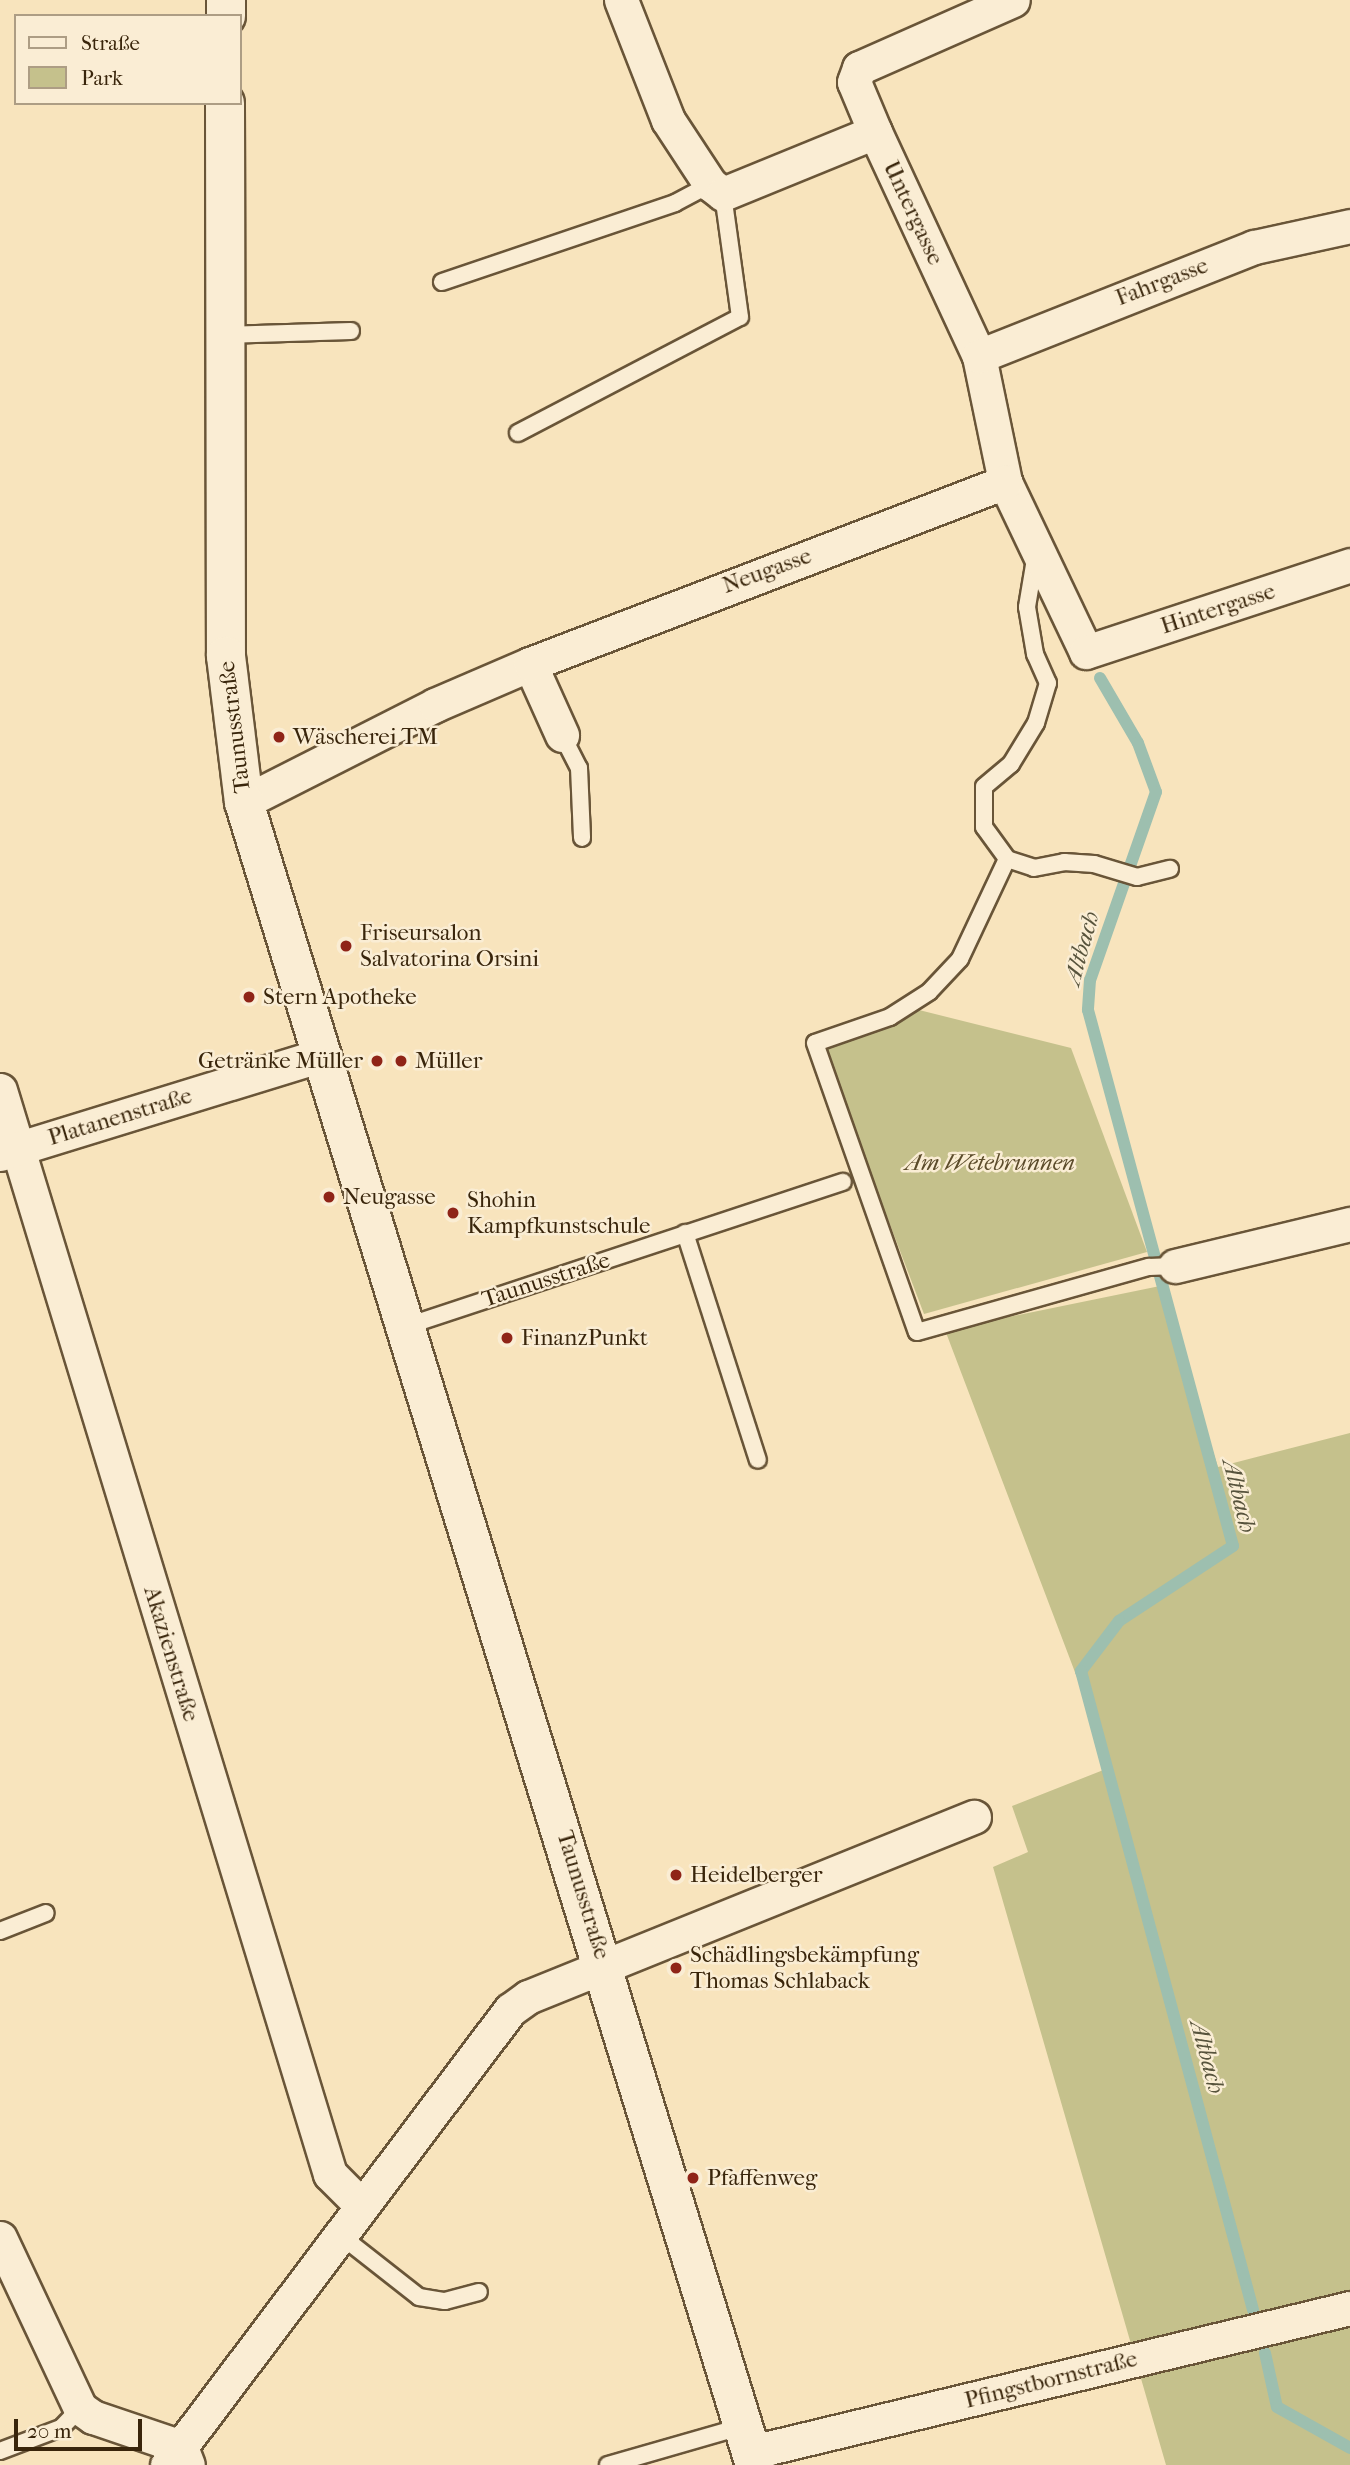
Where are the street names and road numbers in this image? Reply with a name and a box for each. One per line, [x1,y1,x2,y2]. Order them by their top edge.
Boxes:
street label: Untergasse [877,157,949,269]
street label: Fahrgasse [1112,252,1212,312]
street label: Neugasse [719,542,815,600]
street label: Hintergasse [1157,578,1279,640]
street label: Taunusstraße [213,659,257,795]
street label: Platanenstraße [45,1082,195,1152]
street label: Taunusstraße [479,1246,613,1314]
street label: Akazienstraße [137,1583,205,1725]
street label: Taunusstraße [550,1827,616,1963]
street label: Pfingstbornstraße [962,2345,1140,2415]

